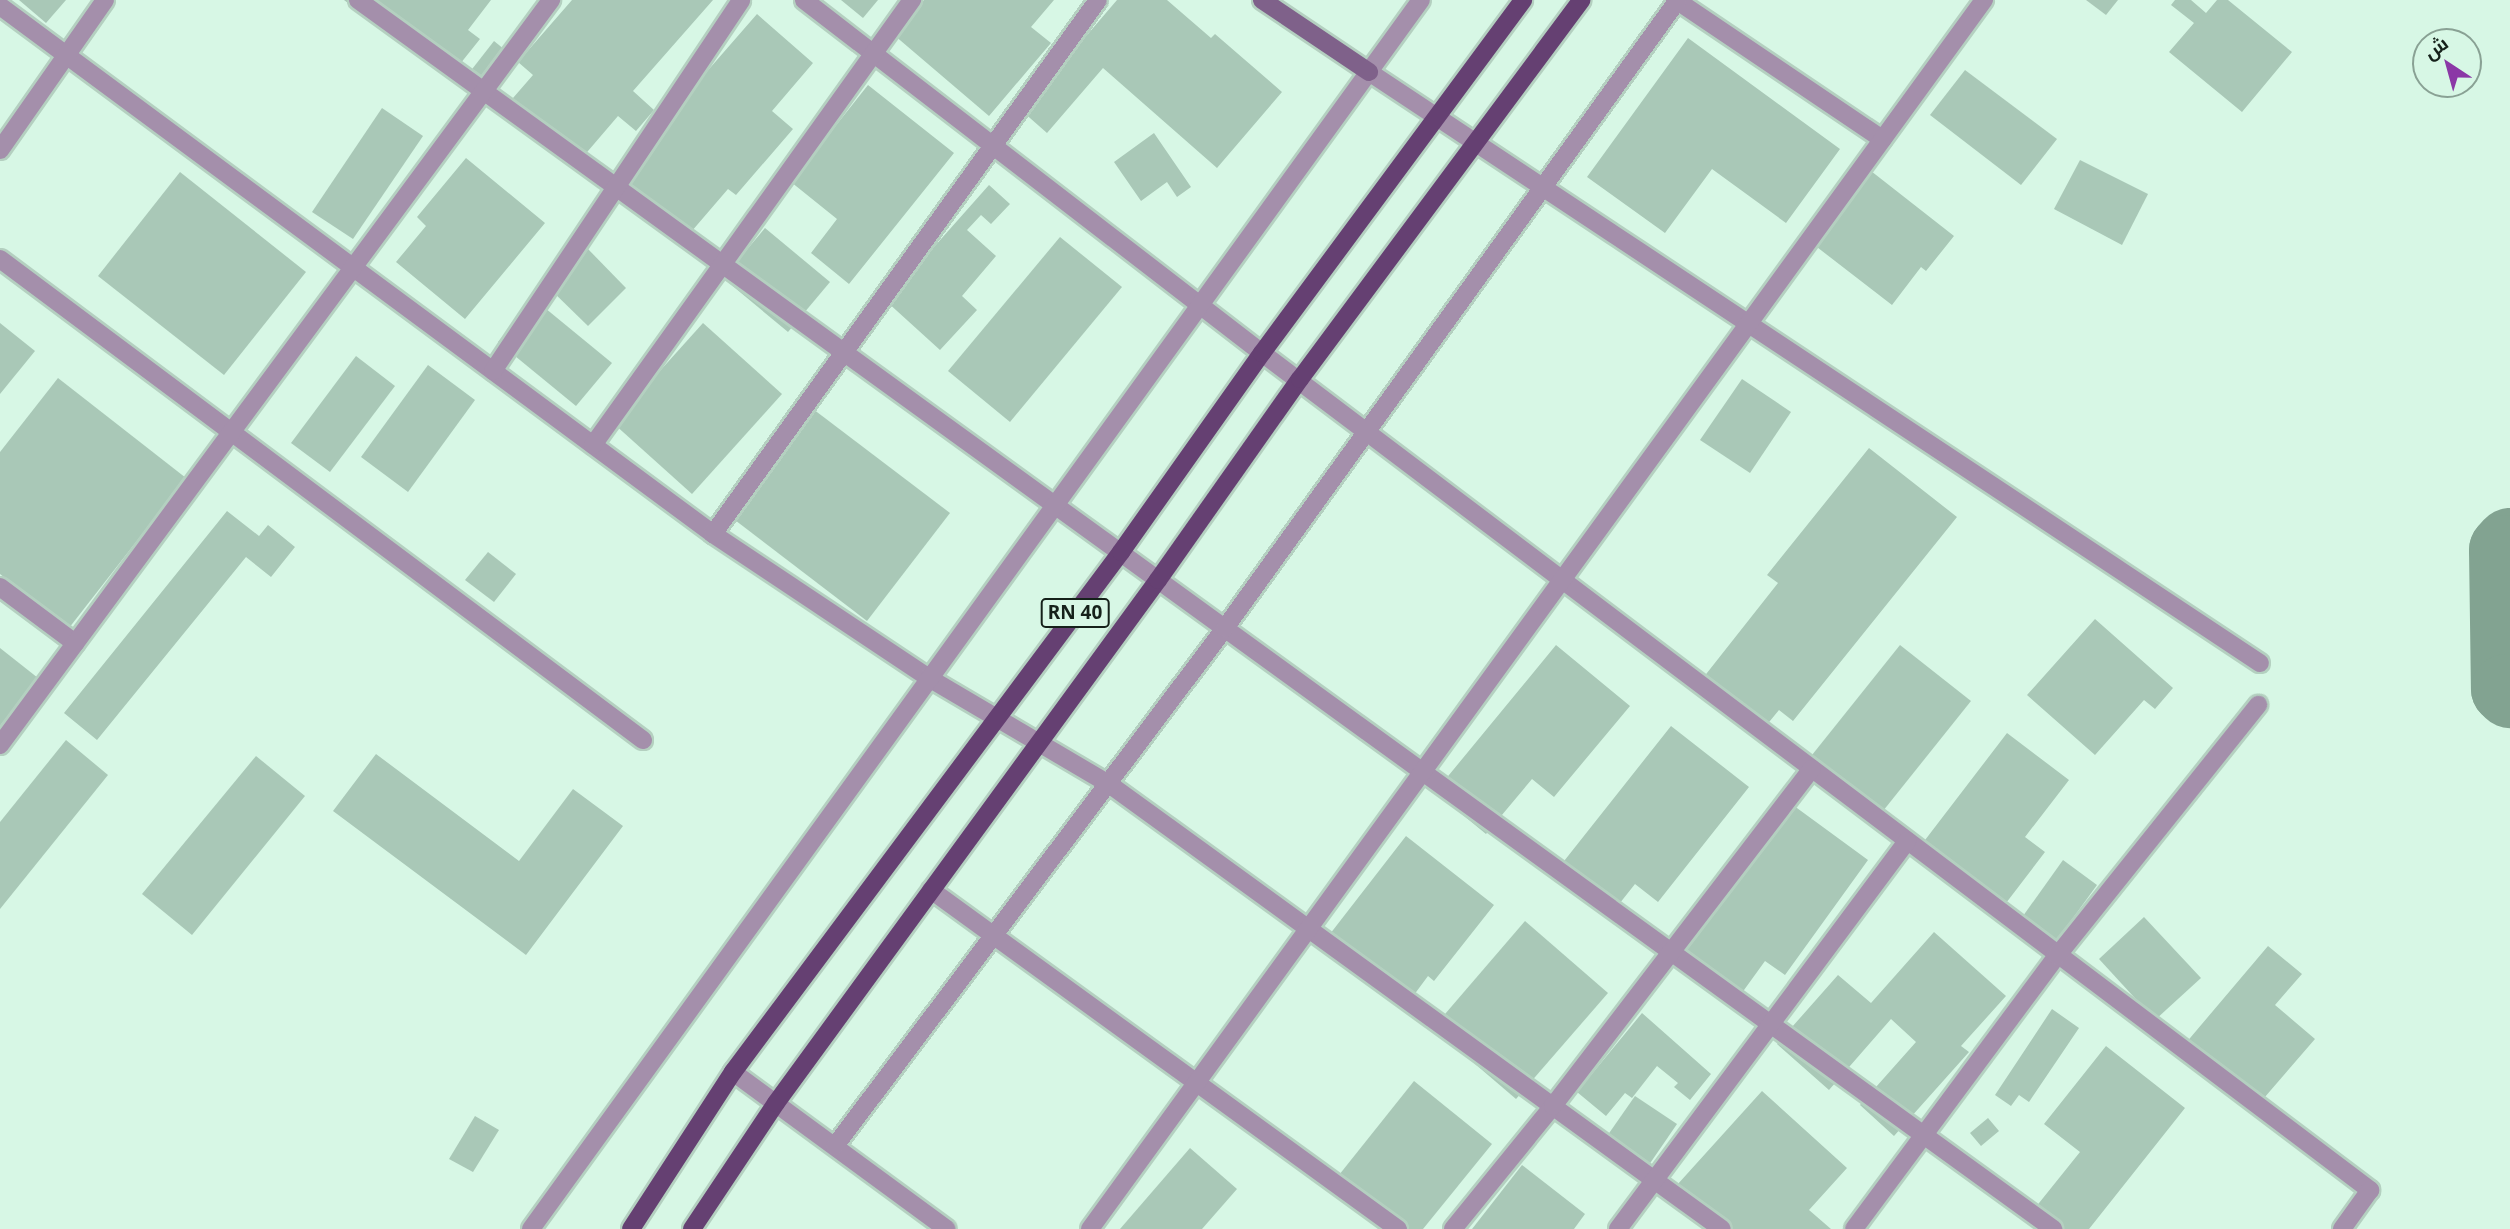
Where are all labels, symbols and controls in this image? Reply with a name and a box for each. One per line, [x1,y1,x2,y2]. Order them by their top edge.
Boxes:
north arrow [2412,28,2482,98]
text: ش [2418,30,2453,65]
road number: RN 40 [1040,598,1110,628]

